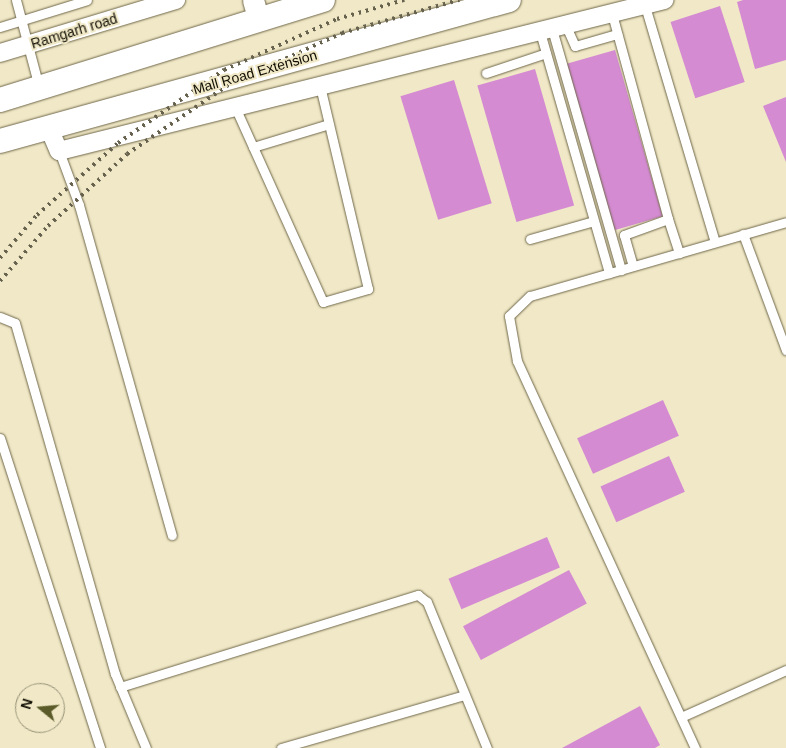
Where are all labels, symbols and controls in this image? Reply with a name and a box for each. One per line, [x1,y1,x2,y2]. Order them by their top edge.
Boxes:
street label: Ramgarh road [29,10,119,52]
street label: Mall Road Extension [191,46,319,98]
north arrow [15,683,65,733]
text: N [17,697,36,711]

